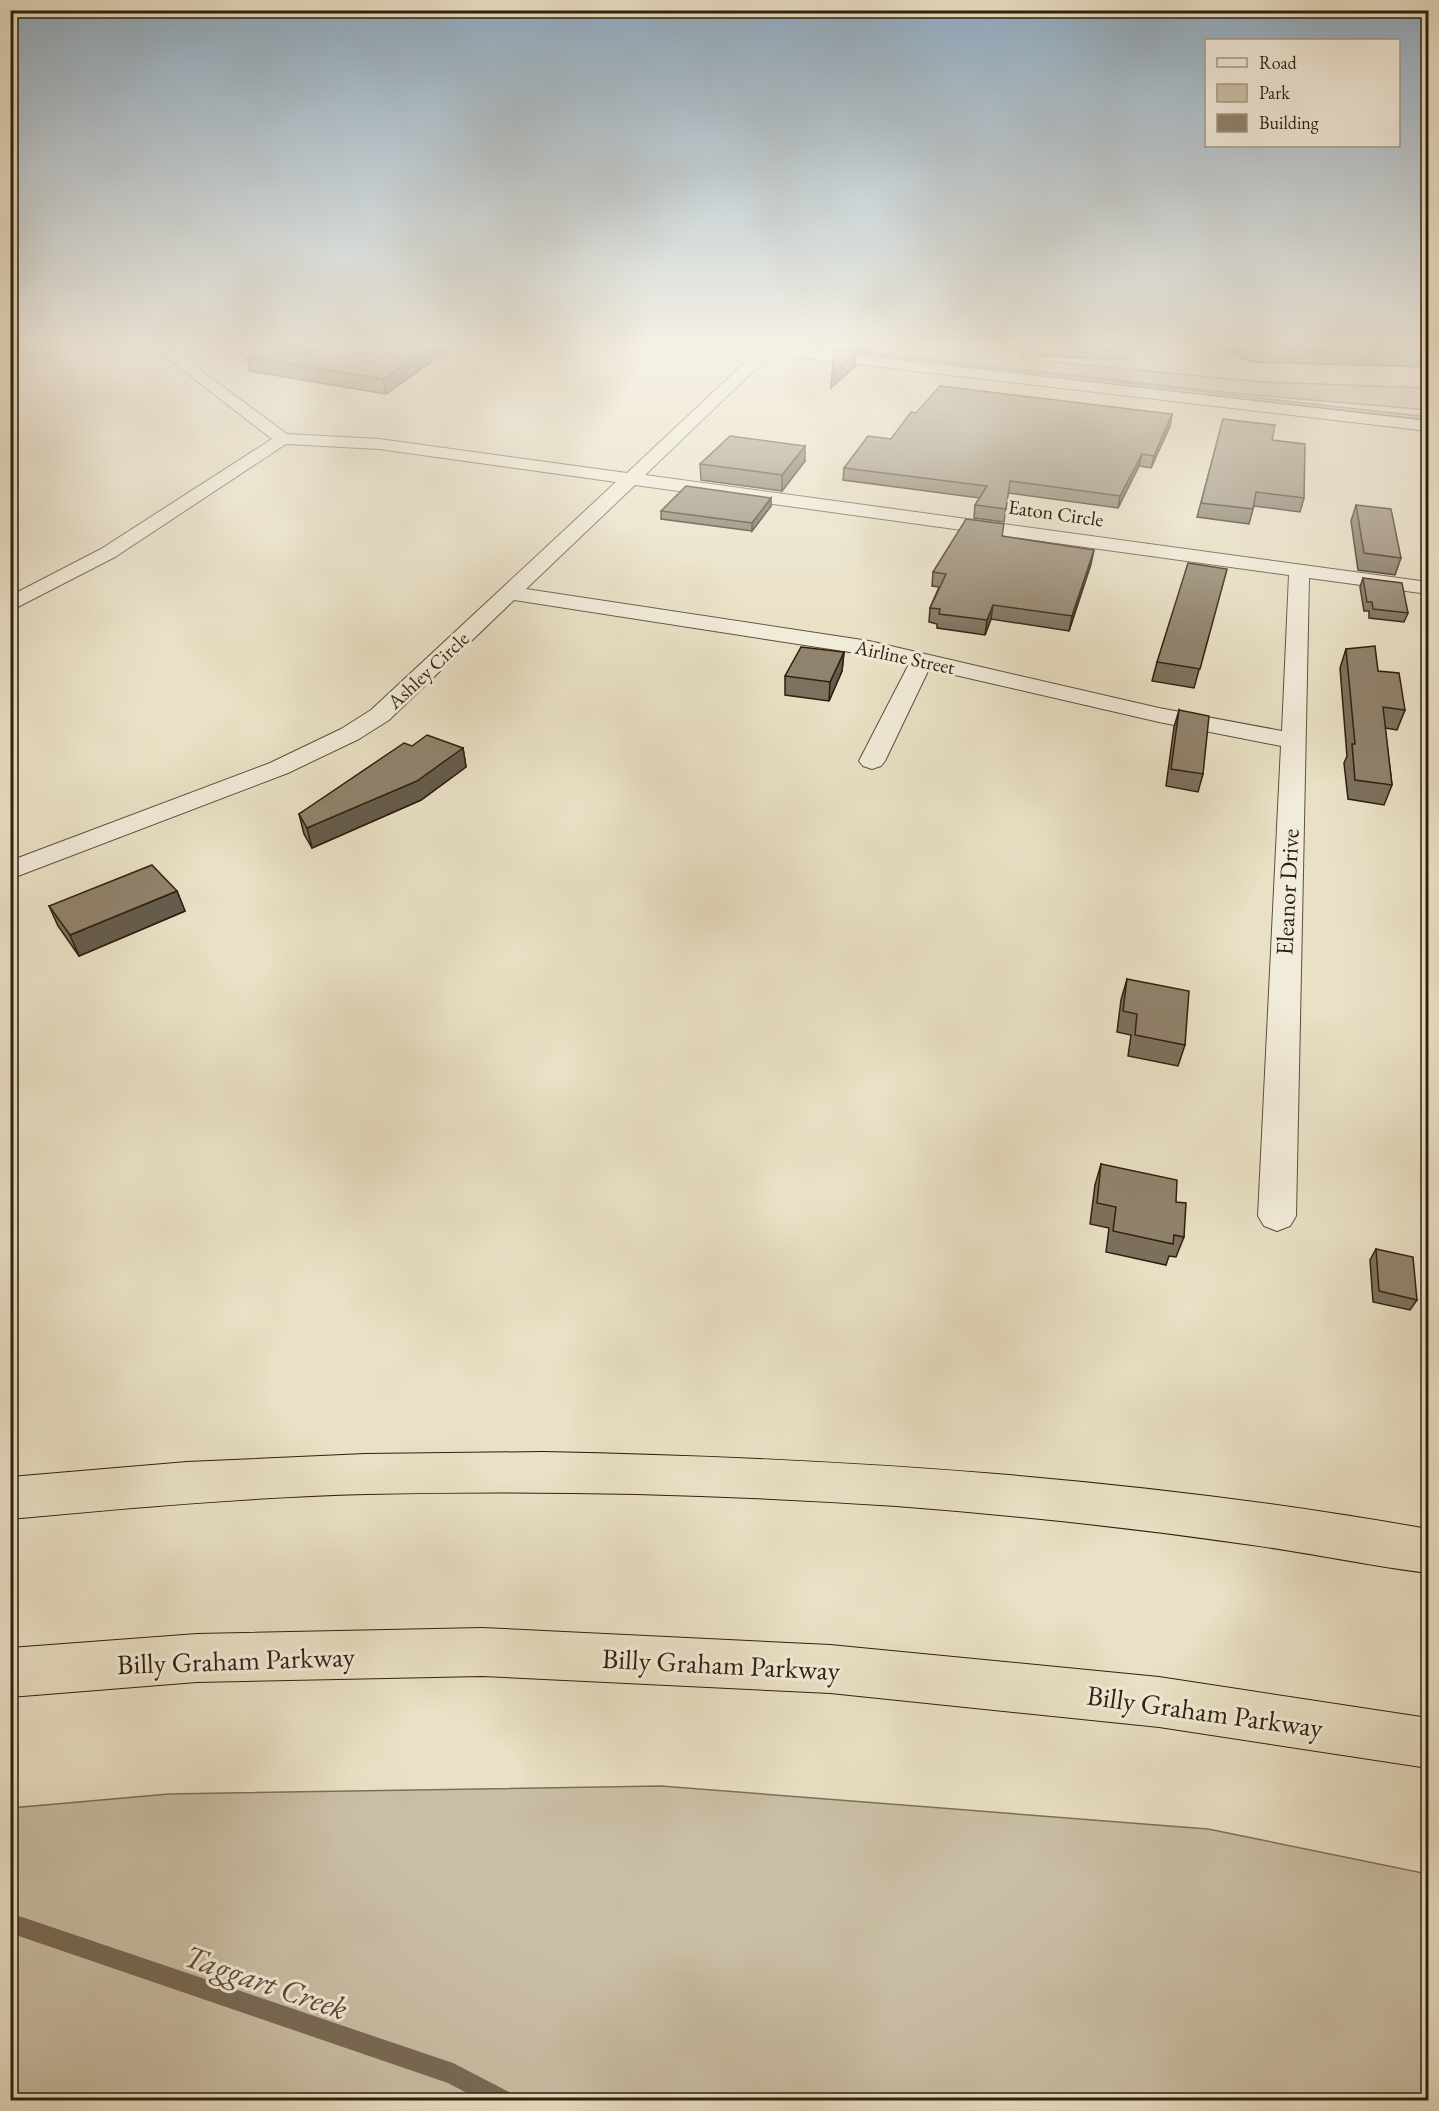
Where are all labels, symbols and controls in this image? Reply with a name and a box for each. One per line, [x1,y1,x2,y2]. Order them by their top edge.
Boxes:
legend [1205,39,1400,147]
text: Road [1259,51,1298,74]
text: Park [1259,81,1290,104]
text: Building [1259,111,1319,134]
street label: Eaton Circle [1007,493,1106,533]
street label: Ashley Circle [381,625,474,715]
street label: Airline Street [852,634,958,680]
street label: Eleanor Drive [1268,828,1306,956]
street label: Billy Graham Parkway [116,1638,356,1682]
street label: Billy Graham Parkway [601,1640,842,1688]
street label: Billy Graham Parkway [1085,1677,1326,1745]
water label: Taggart Creek [179,1934,354,2030]

